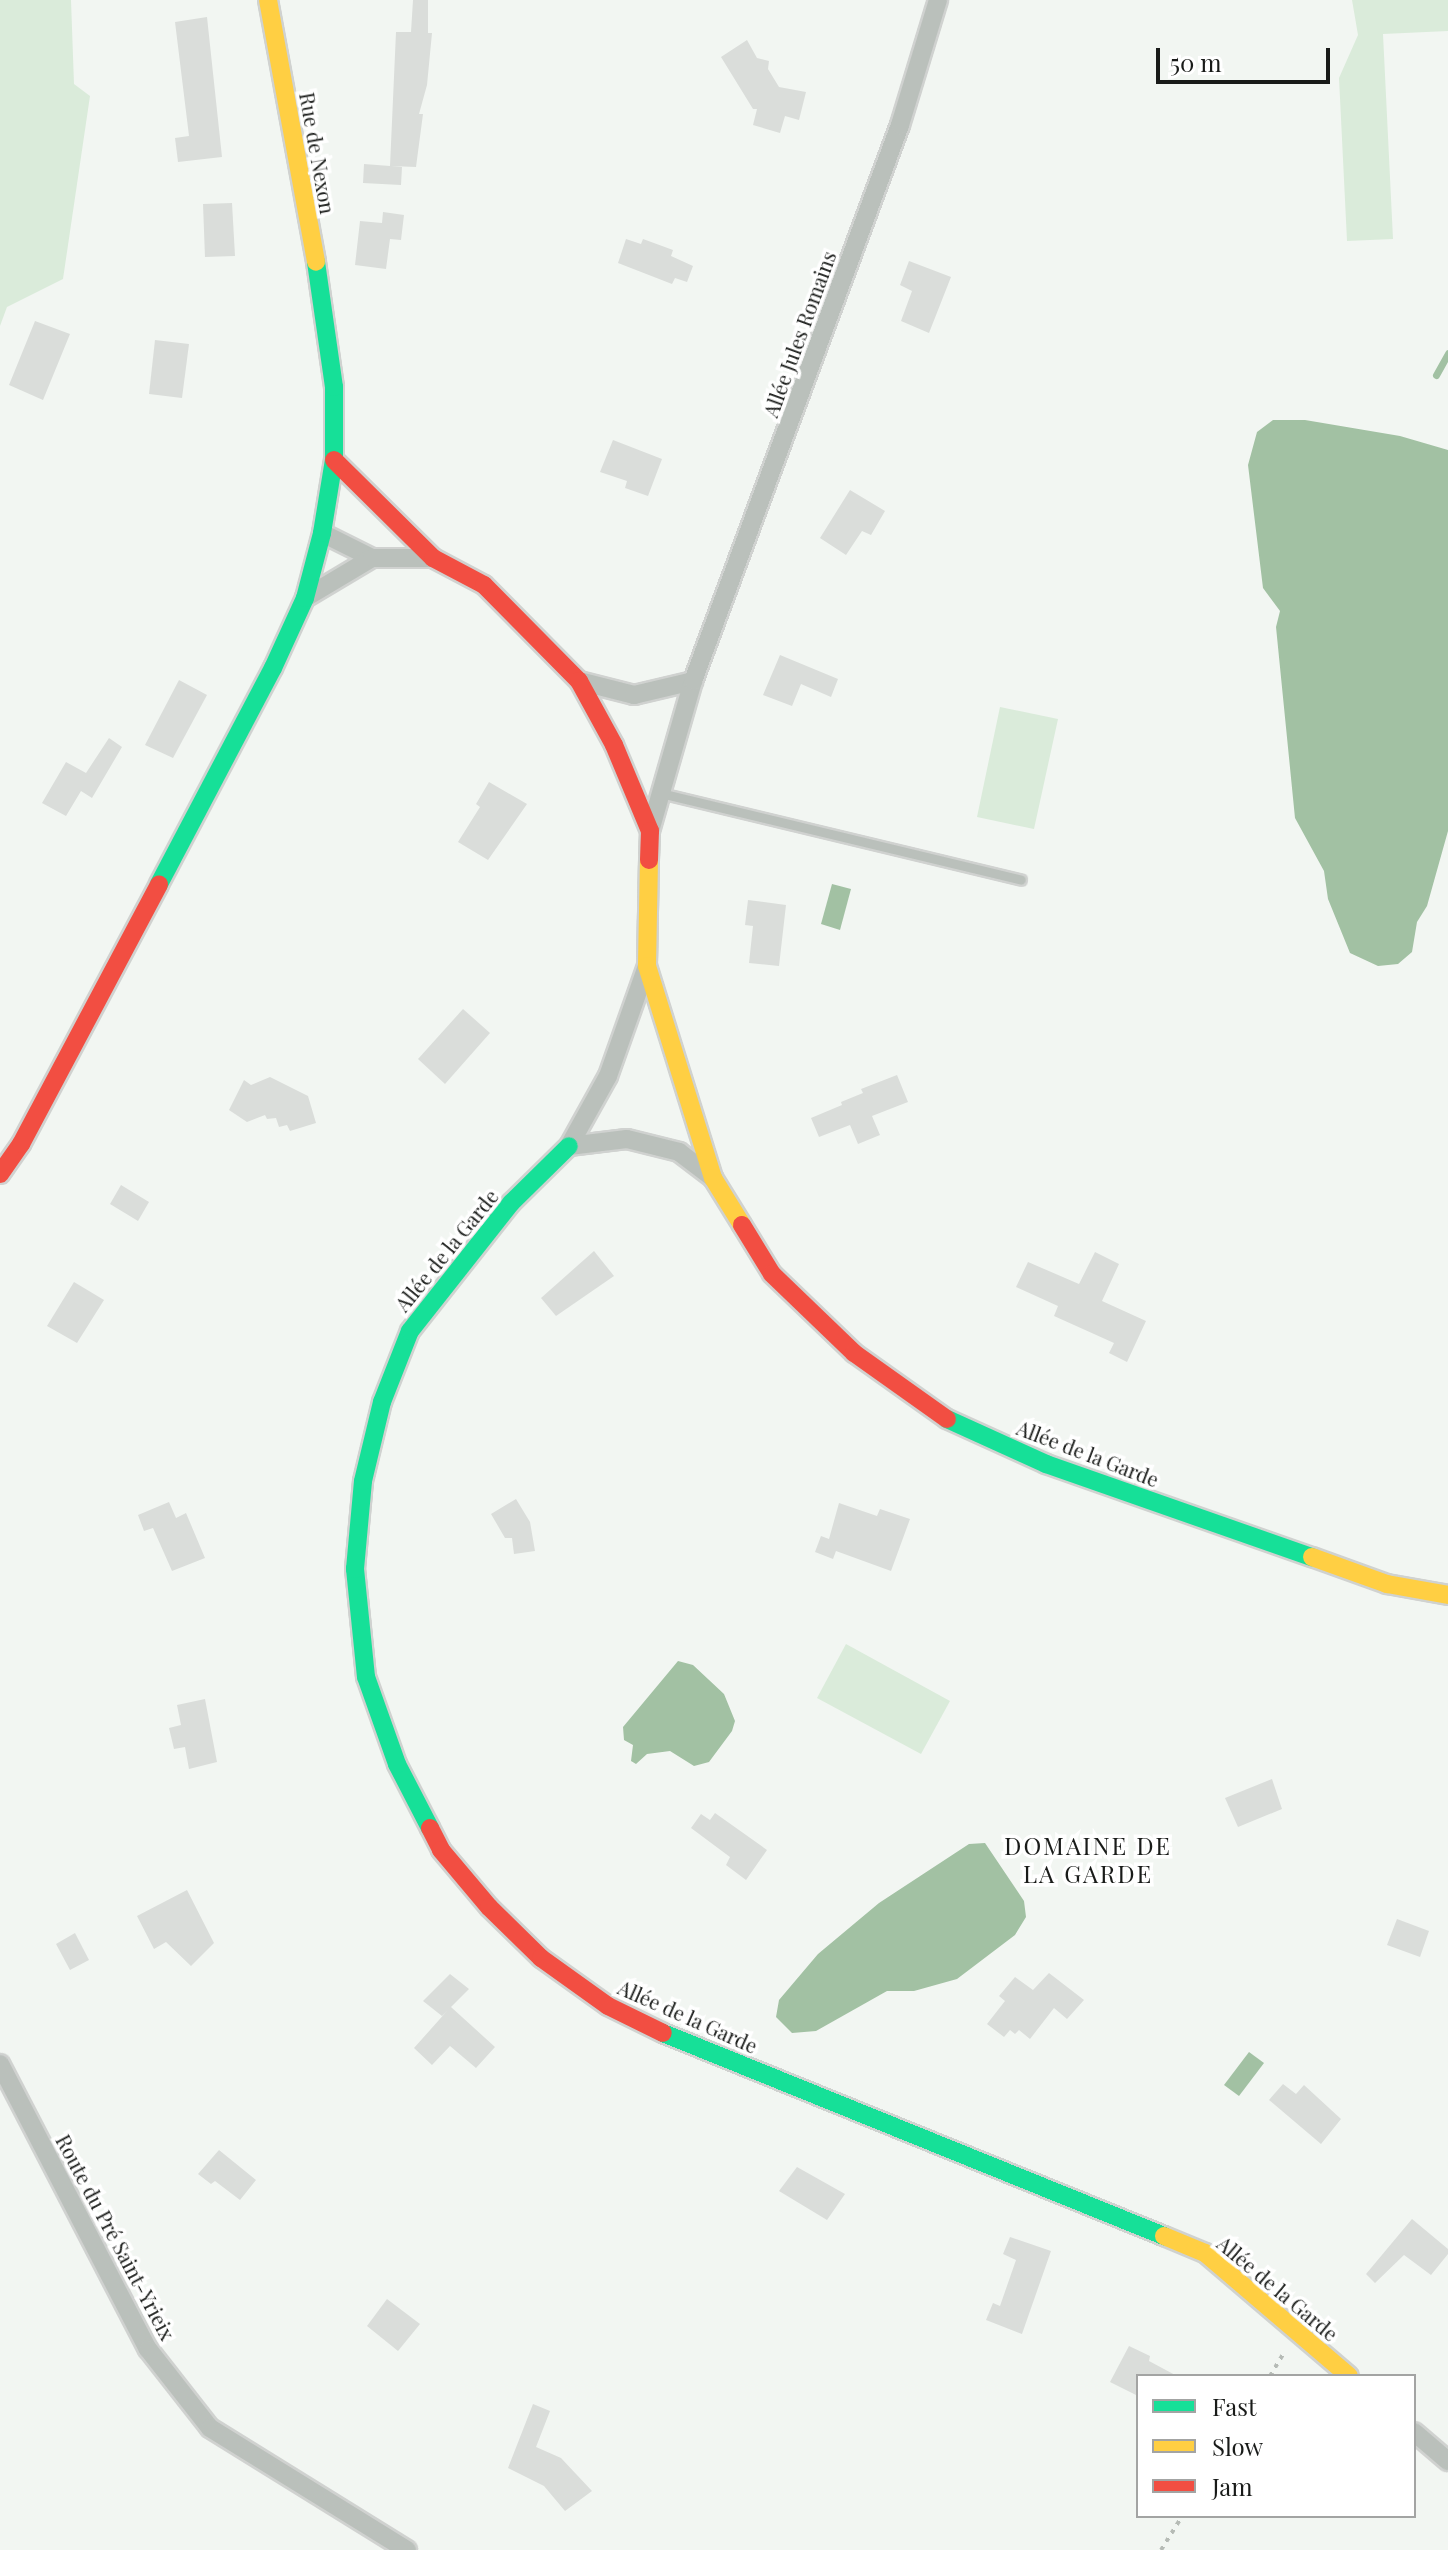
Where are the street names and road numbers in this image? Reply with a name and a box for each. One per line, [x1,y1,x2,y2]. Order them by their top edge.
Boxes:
street label: Rue de Nexon [296,90,340,216]
street label: Allée Jules Romains [758,248,840,420]
street label: Allée de la Garde [389,1184,503,1316]
street label: Allée de la Garde [1013,1415,1163,1491]
street label: Allée de la Garde [614,1974,762,2058]
street label: Route du Pré Saint-Yrieix [52,2130,180,2344]
street label: Allée de la Garde [1213,2230,1343,2346]

